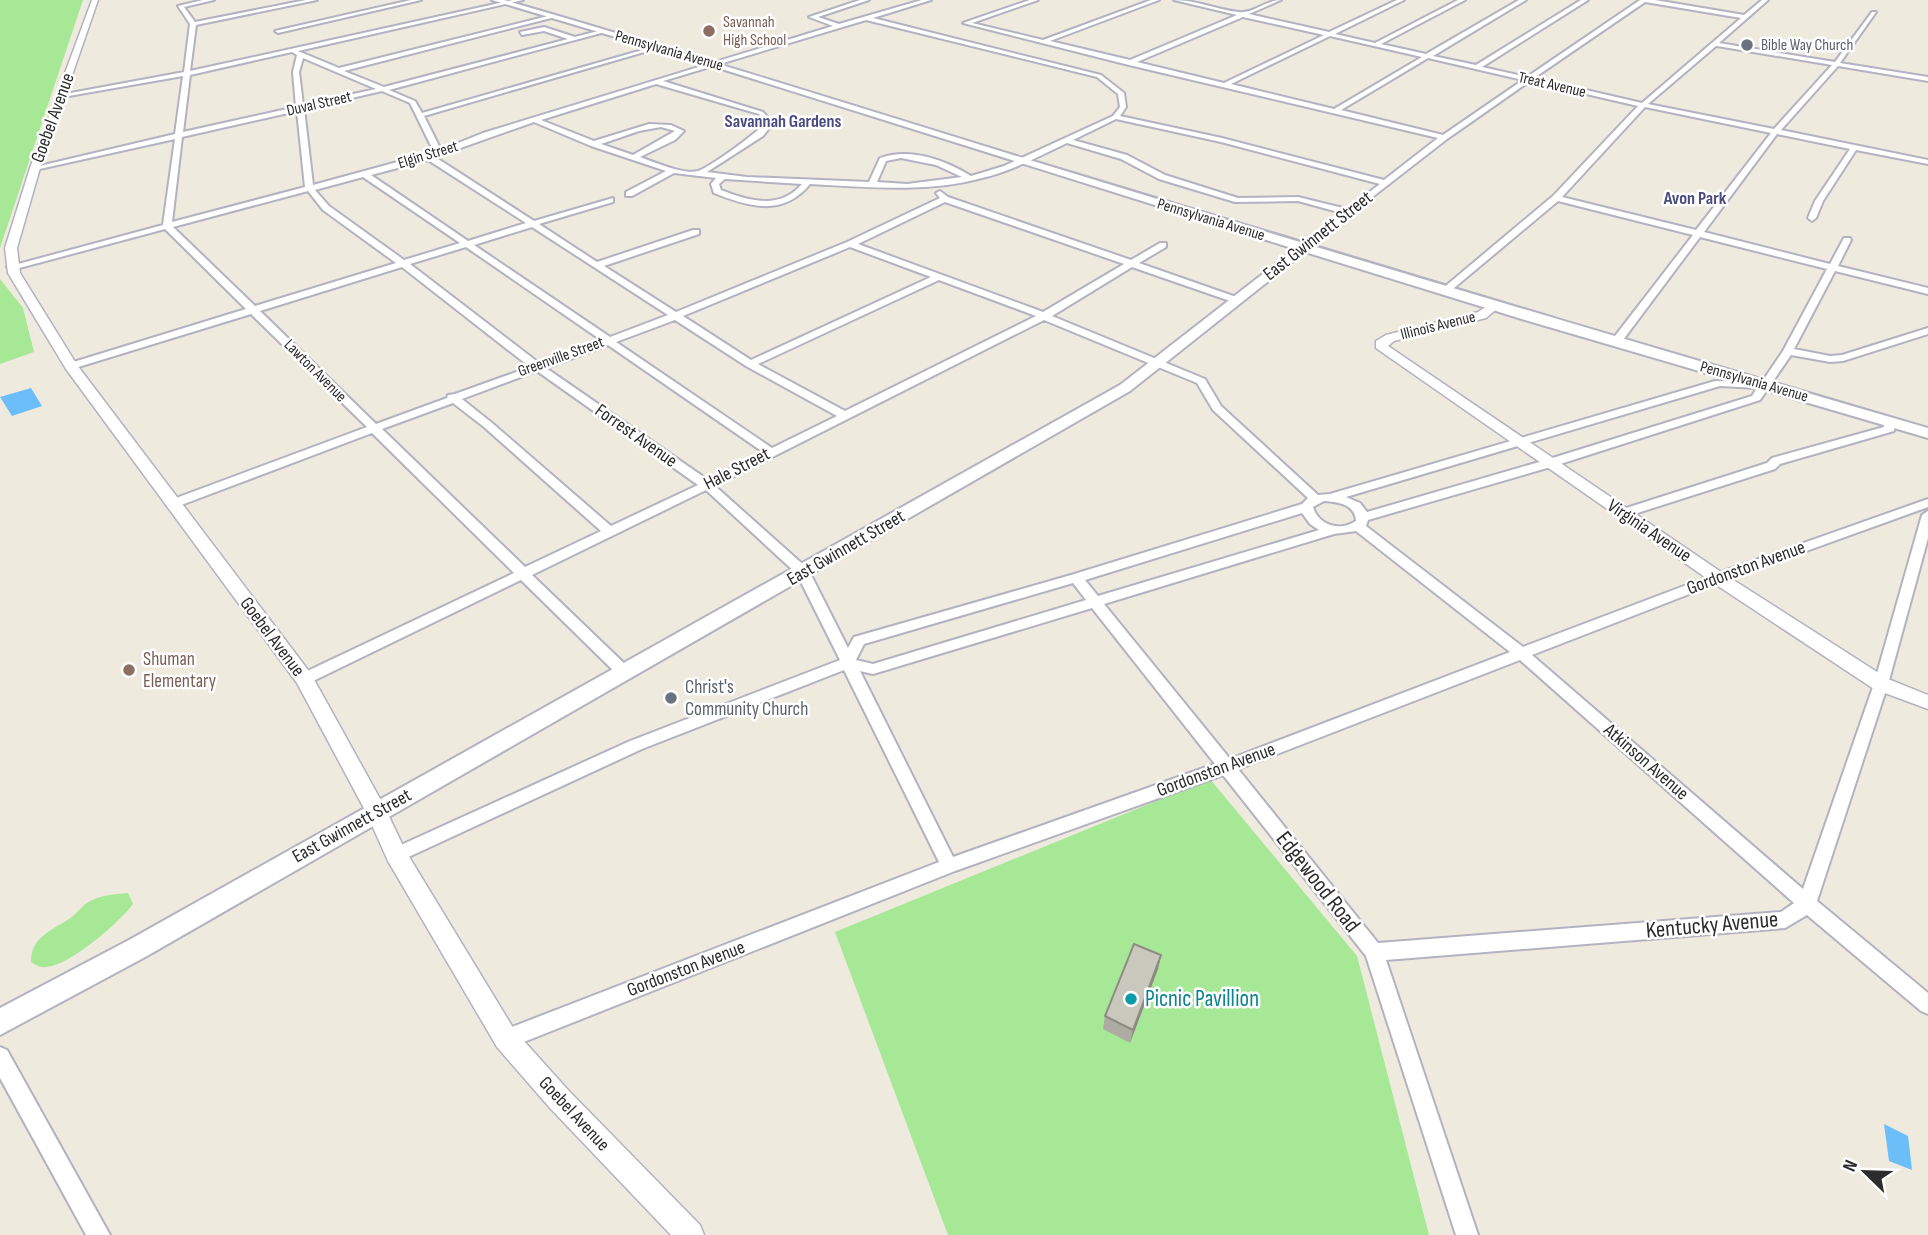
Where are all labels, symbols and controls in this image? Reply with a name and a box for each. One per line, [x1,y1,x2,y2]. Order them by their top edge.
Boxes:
place label: Savannah High School [723,13,786,50]
marker: Savannah High School [701,23,717,39]
street label: Pennsylvania Avenue [613,27,725,75]
place label: Bible Way Church [1761,36,1853,55]
marker: Bible Way Church [1739,37,1755,53]
street label: Treat Avenue [1516,68,1588,102]
street label: Goebel Avenue [26,70,80,166]
street label: Duval Street [285,87,353,121]
district label: Savannah Gardens [725,111,841,132]
street label: Elgin Street [396,137,461,173]
street label: East Gwinnett Street [1259,186,1377,286]
district label: Avon Park [1663,188,1727,209]
street label: Pennsylvania Avenue [1155,195,1267,245]
street label: Illinois Avenue [1399,308,1477,344]
street label: Greenville Street [516,333,607,381]
street label: Lawton Avenue [280,336,350,406]
street label: Pennsylvania Avenue [1698,358,1810,406]
street label: Forrest Avenue [590,399,682,473]
street label: Hale Street [700,442,774,495]
street label: Virginia Avenue [1603,494,1695,568]
street label: East Gwinnett Street [783,505,909,591]
street label: Gordonston Avenue [1684,536,1808,600]
street label: Goebel Avenue [235,593,309,681]
place label: Shuman Elementary [143,648,217,693]
marker: Shuman Elementary [121,662,137,678]
place label: Christ's Community Church [685,676,808,721]
marker: Christ's Community Church [663,690,679,706]
street label: Atkinson Avenue [1598,718,1693,805]
street label: Gordonston Avenue [1154,738,1278,802]
street label: East Gwinnett Street [289,784,416,868]
street label: Edgewood Road [1270,826,1366,938]
street label: Kentucky Avenue [1645,905,1779,945]
street label: Gordonston Avenue [624,936,748,1002]
place label: Picnic Pavillion [1145,985,1259,1013]
marker: Picnic Pavillion [1123,991,1139,1007]
street label: Goebel Avenue [534,1072,614,1156]
north arrow [1830,1137,1900,1207]
text: N [1838,1157,1863,1175]

